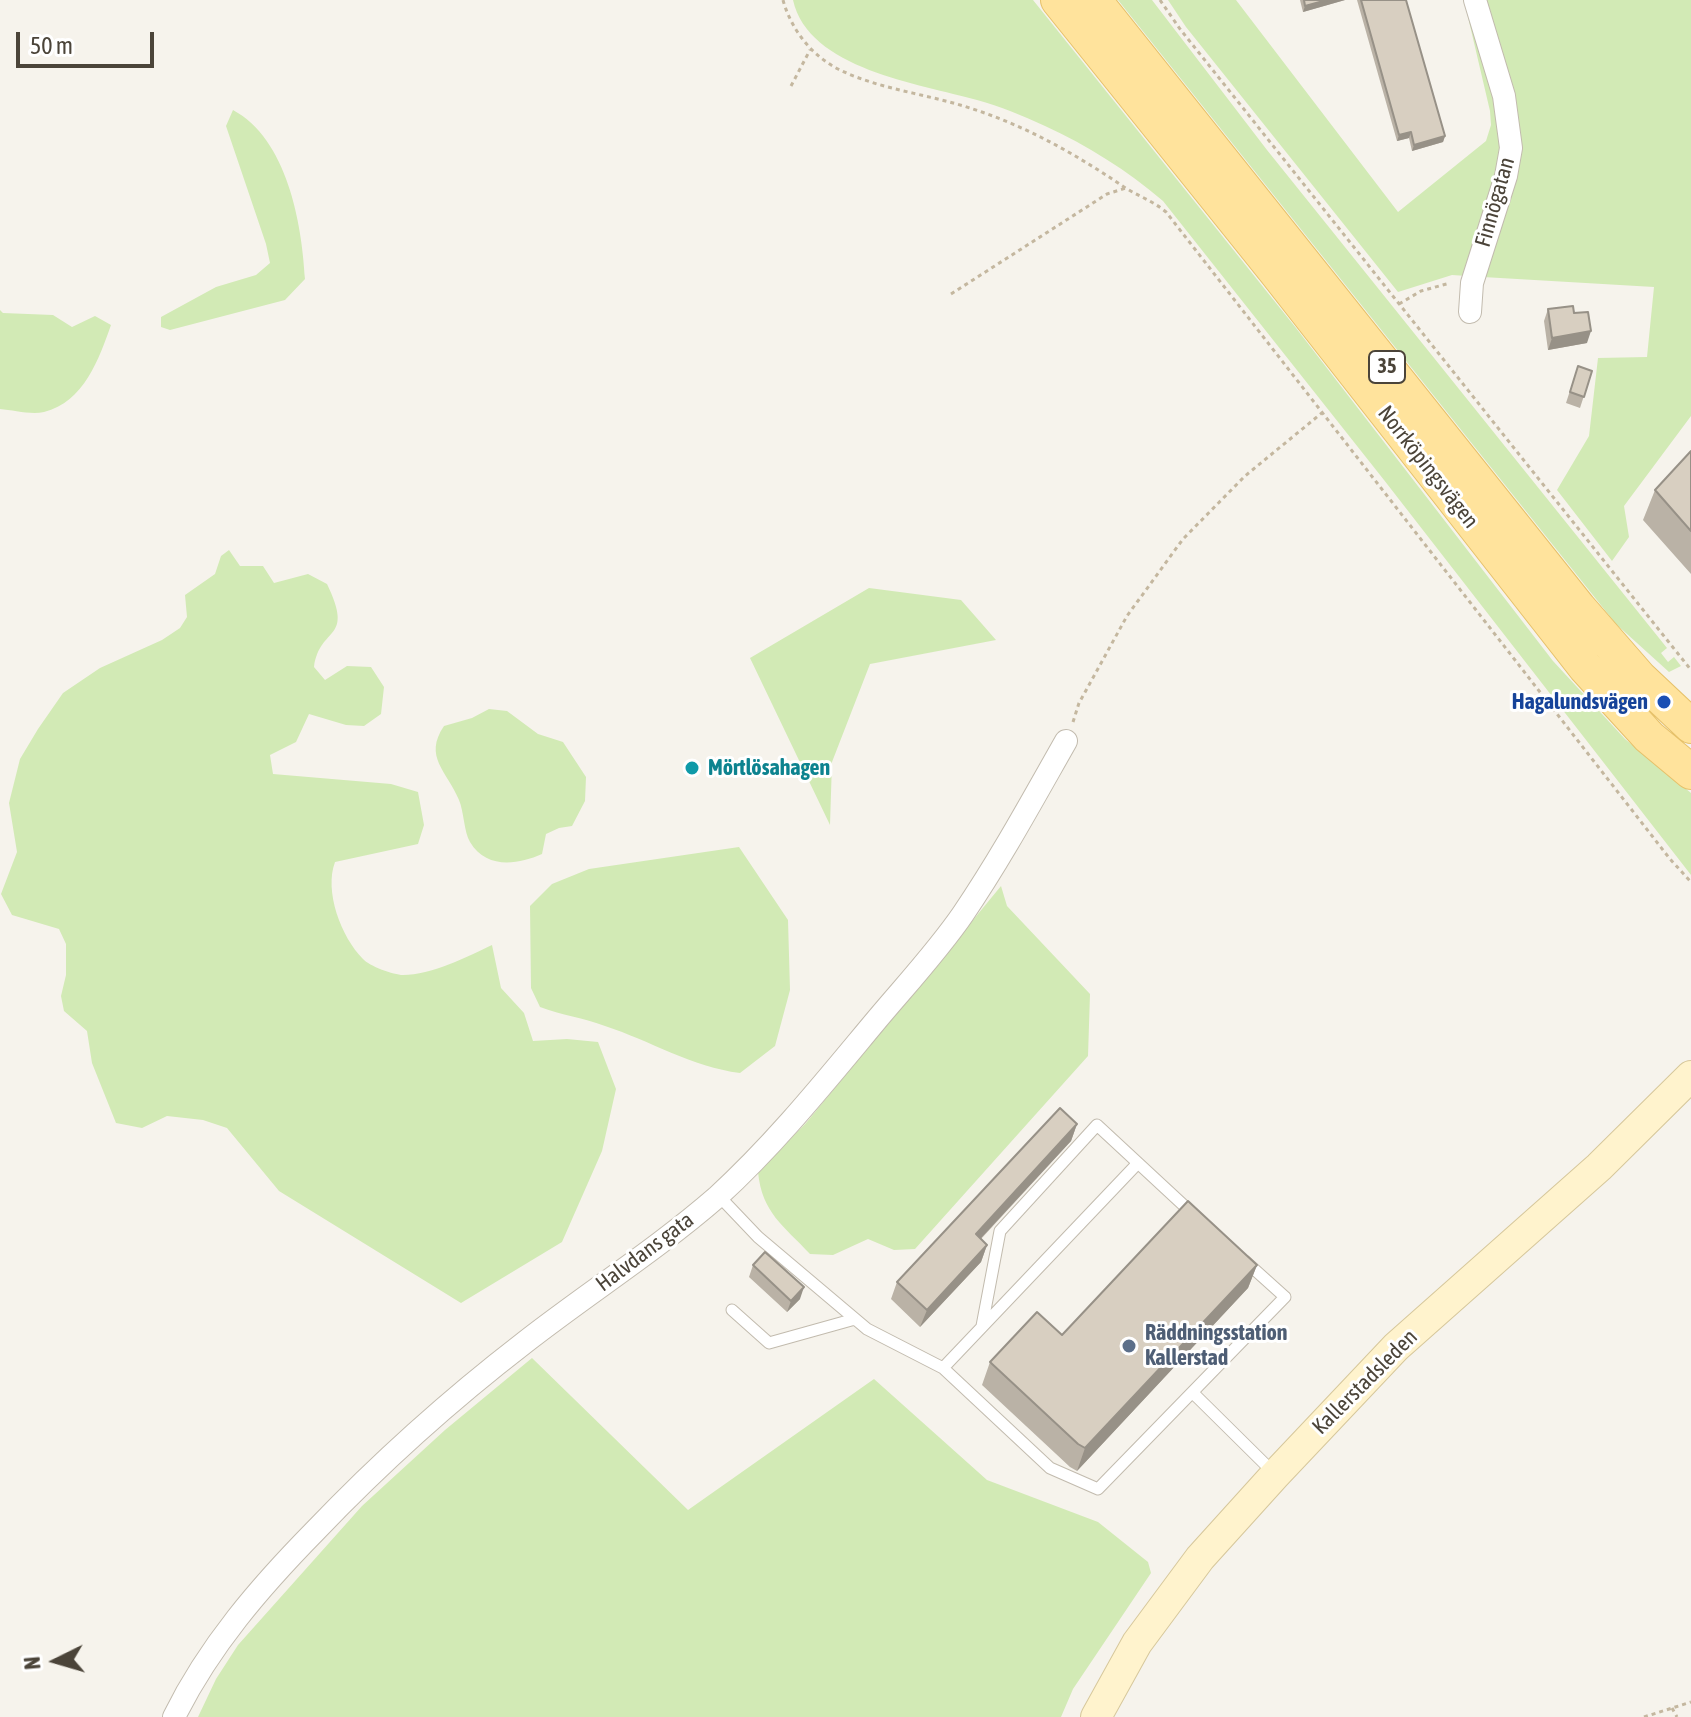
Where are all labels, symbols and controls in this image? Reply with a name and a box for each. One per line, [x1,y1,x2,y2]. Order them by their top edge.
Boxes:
scale bar [20,16,158,66]
text: 50 m [30,32,73,59]
street label: Finnögatan [1470,154,1520,250]
road number: 35 [1369,351,1405,383]
street label: Norrköpingsvägen [1372,401,1484,533]
place label: Hagalundsvägen [1512,689,1648,715]
marker: Hagalundsvägen [1655,693,1673,711]
place label: Mörtlösahagen [708,755,830,781]
marker: Mörtlösahagen [683,759,701,777]
street label: Halvdans gata [591,1207,699,1297]
place label: Räddningsstation Kallerstad [1145,1320,1287,1372]
street label: Kallerstadsleden [1307,1324,1423,1440]
marker: Räddningsstation Kallerstad [1120,1337,1138,1355]
north arrow [16,1621,96,1701]
text: N [19,1655,46,1671]

